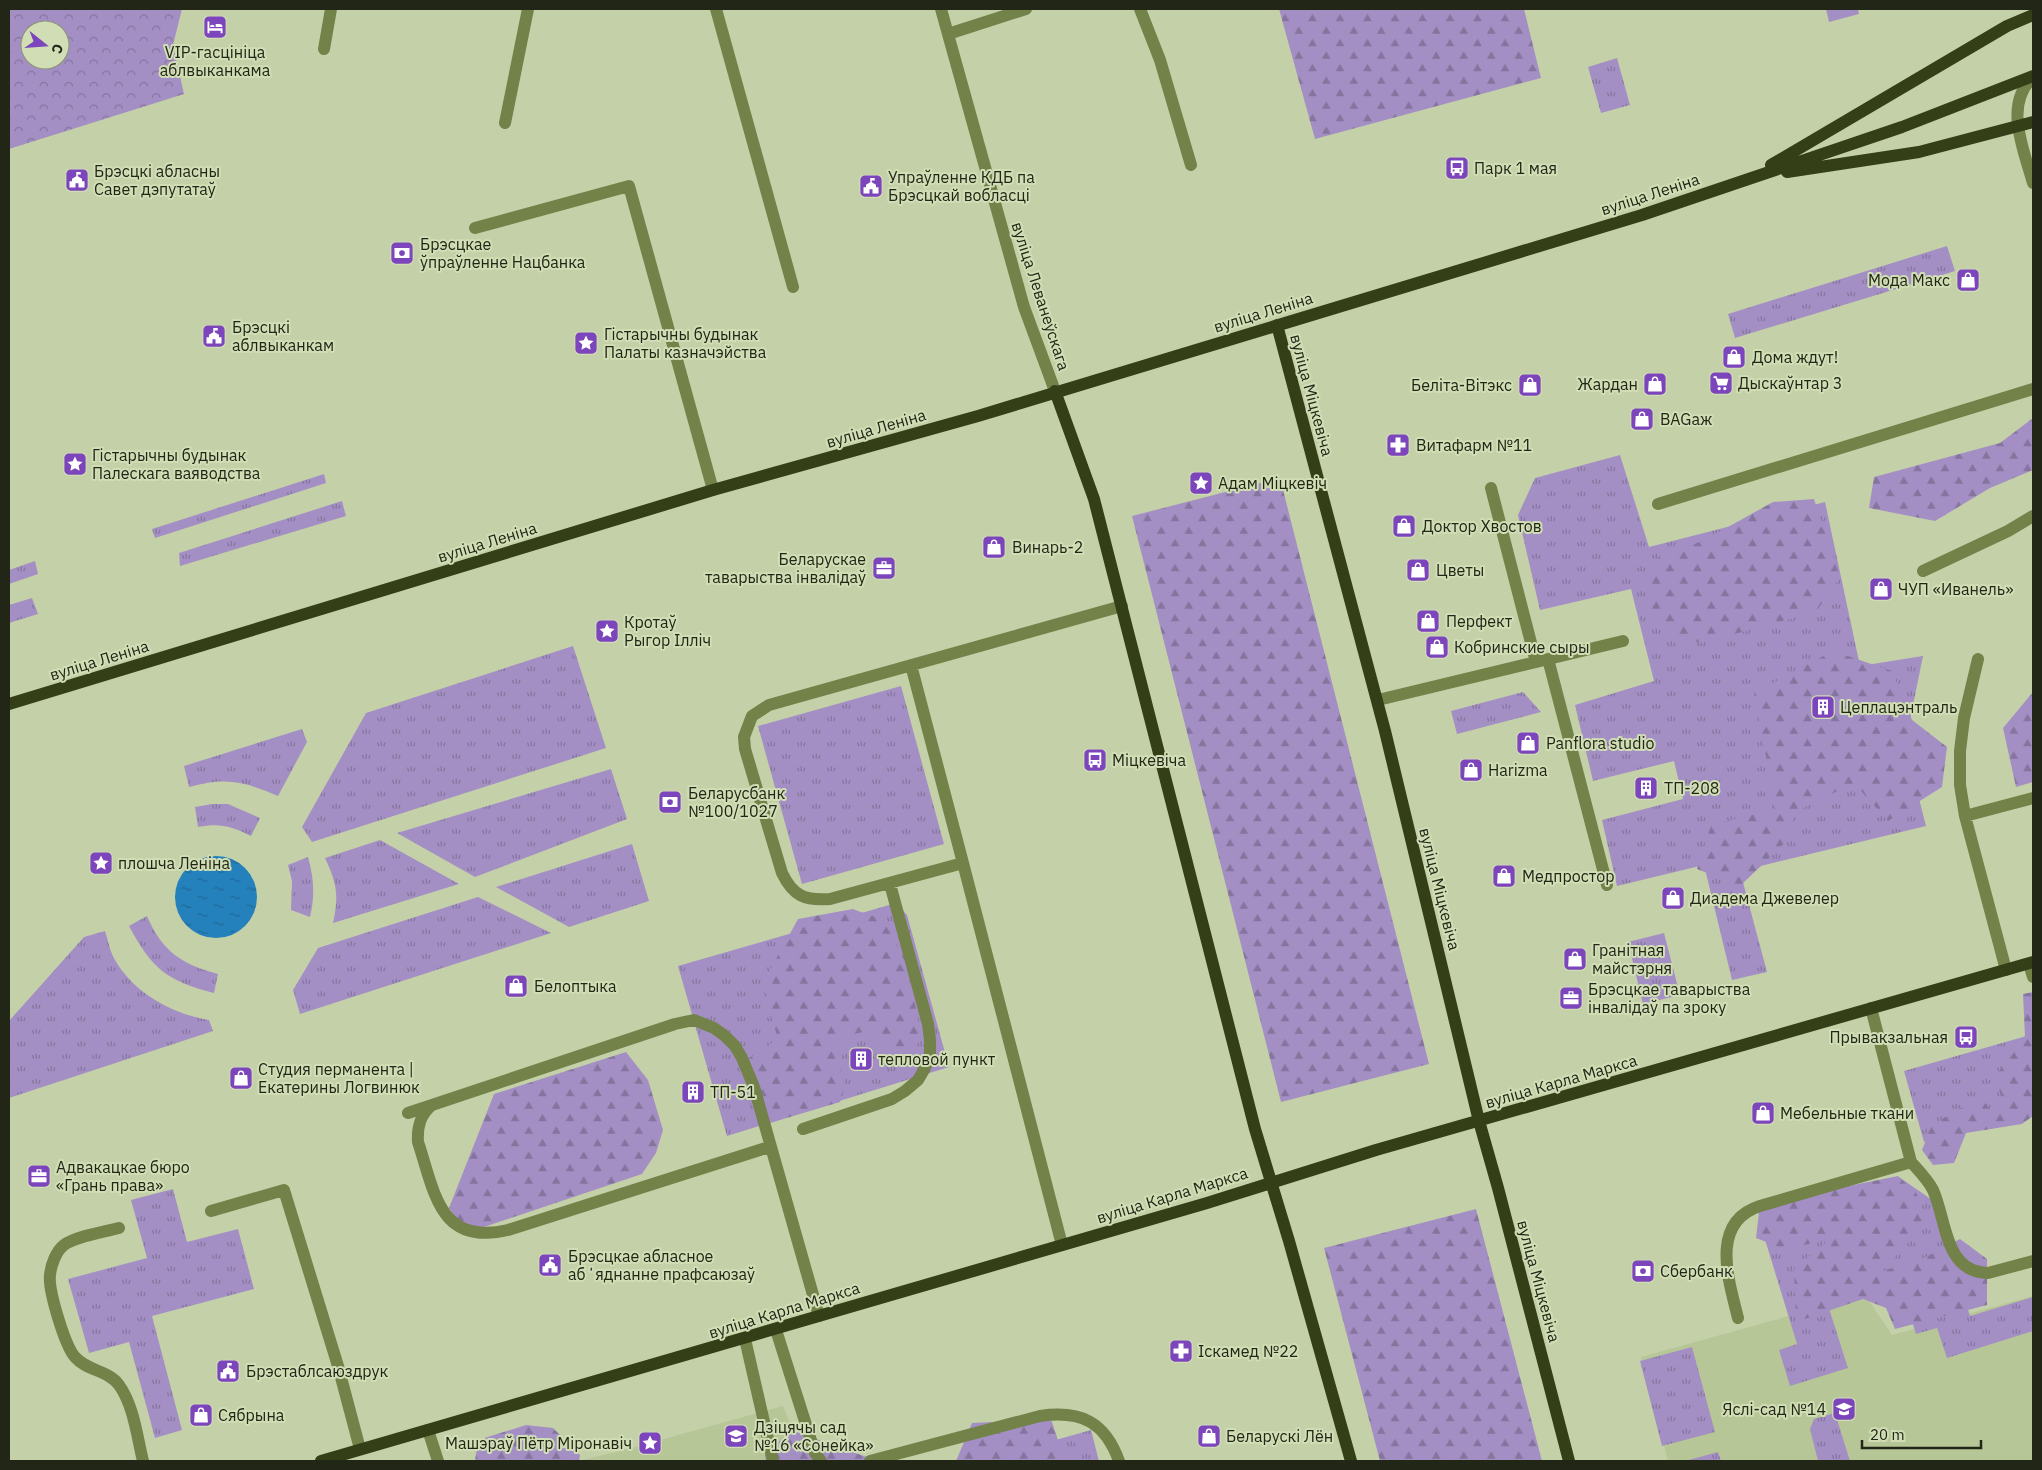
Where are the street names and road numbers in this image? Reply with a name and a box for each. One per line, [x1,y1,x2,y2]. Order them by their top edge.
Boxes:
street label: вуліца Леніна [1598,168,1702,219]
street label: вуліца Леванеўскага [1008,219,1075,373]
street label: вуліца Леніна [1211,287,1315,337]
street label: вуліца Міцкевіча [1286,332,1338,459]
street label: вуліца Леніна [824,404,928,452]
street label: вуліца Леніна [435,517,539,567]
street label: вуліца Леніна [47,635,151,685]
street label: вуліца Міцкевіча [1415,826,1465,953]
street label: вуліца Карла Маркса [1483,1050,1640,1112]
street label: вуліца Карла Маркса [1094,1162,1250,1228]
street label: вуліца Міцкевіча [1513,1218,1565,1345]
street label: вуліца Карла Маркса [706,1277,862,1343]

